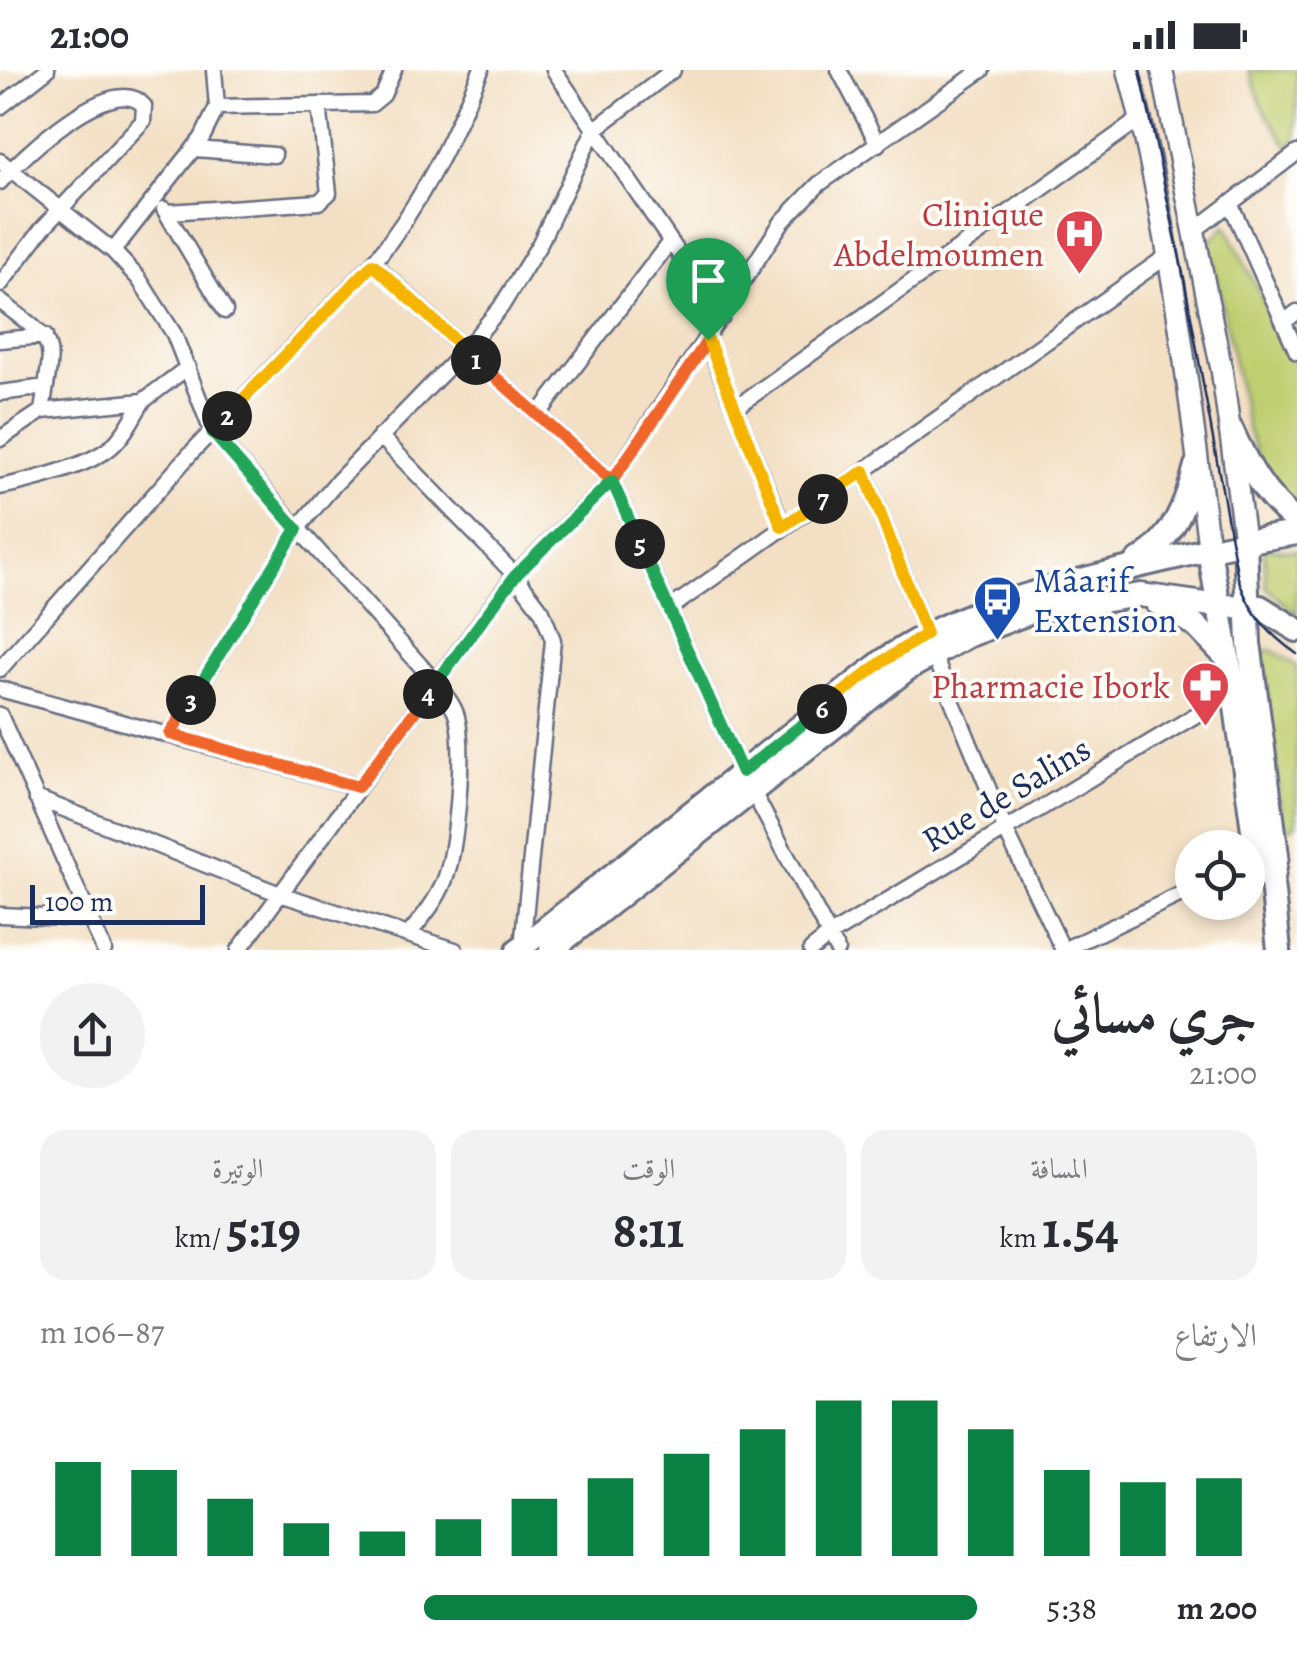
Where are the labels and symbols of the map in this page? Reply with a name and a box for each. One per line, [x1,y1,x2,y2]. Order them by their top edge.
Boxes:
place label: Clinique Abdelmoumen [833,190,1044,278]
hospital icon: Clinique Abdelmoumen [1053,208,1105,276]
pin [666,238,751,341]
pin: 1 [451,335,501,385]
pin: 2 [202,391,252,441]
pin: 7 [798,474,848,524]
pin: 5 [615,519,665,569]
place label: Mâarif Extension [1033,556,1177,644]
bus stop icon: Mâarif Extension [972,574,1024,642]
pharmacy icon: Pharmacie Ibork [1179,660,1231,728]
place label: Pharmacie Ibork [931,662,1170,710]
pin: 4 [403,669,453,719]
pin: 3 [166,675,216,725]
pin: 6 [797,684,847,734]
street label: Rue de Salins [913,725,1099,863]
scale bar [30,880,205,924]

